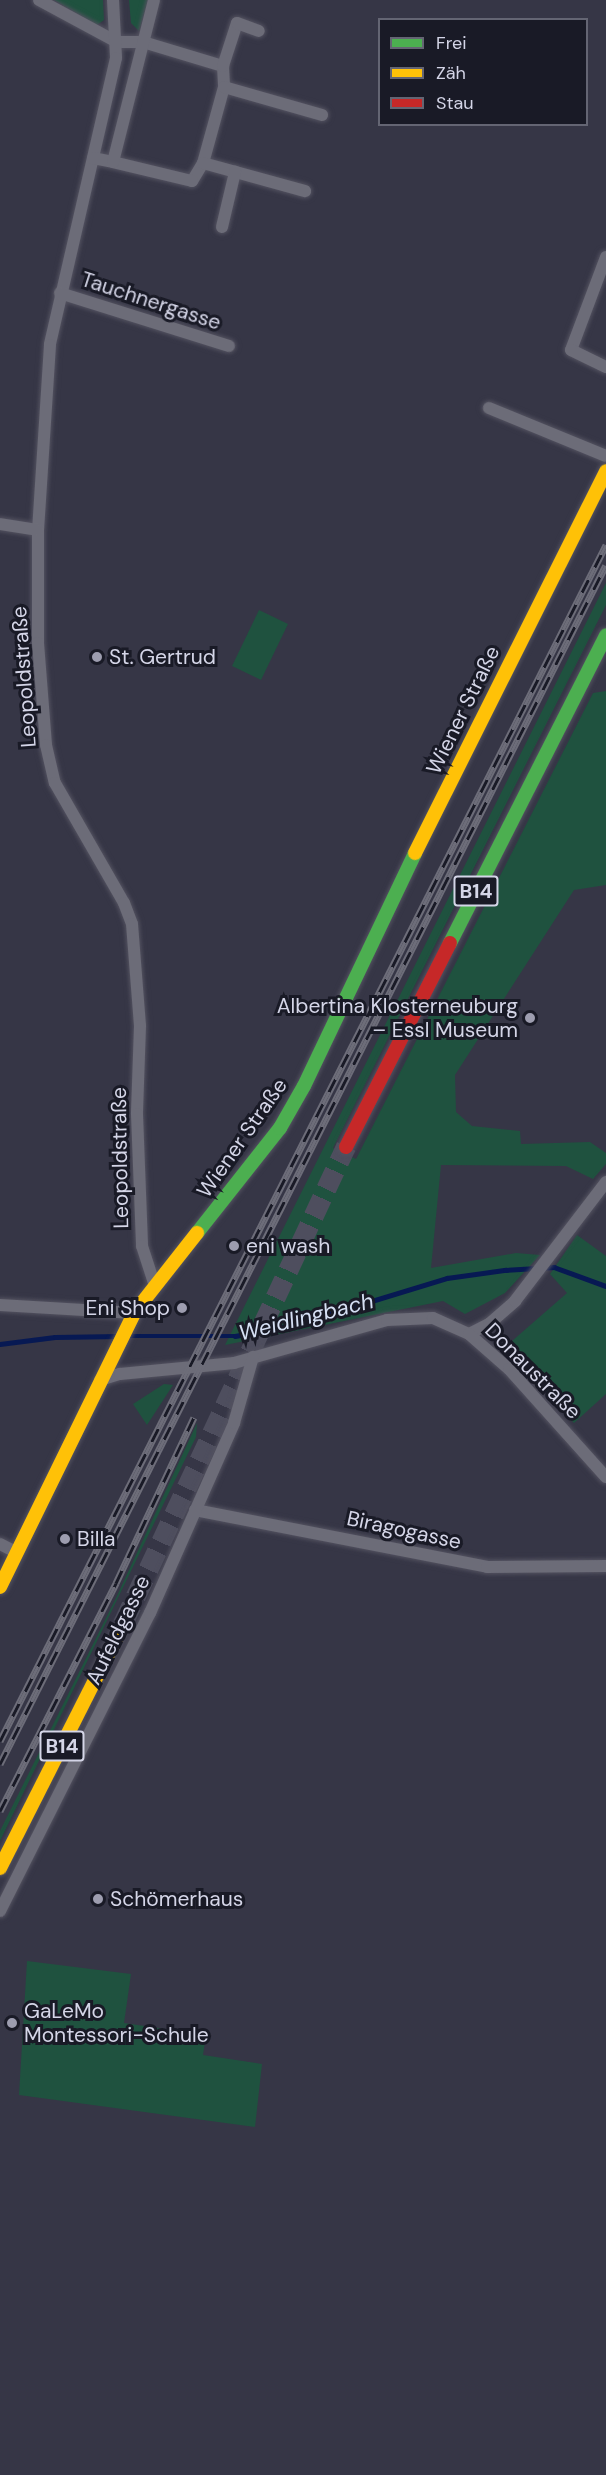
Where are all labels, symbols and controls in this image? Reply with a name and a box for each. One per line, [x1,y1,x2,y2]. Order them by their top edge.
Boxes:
legend [378,18,588,126]
text: Frei [436,31,467,55]
text: Zäh [436,61,466,85]
text: Stau [436,91,474,115]
street label: Tauchnergasse [78,267,224,335]
street label: Leopoldstraße [6,606,42,748]
street label: Wiener Straße [421,642,505,778]
place label: St. Gertrud [109,644,216,670]
marker: St. Gertrud [90,650,104,664]
road number: B14 [452,874,500,908]
place label: Albertina Klosterneuburg – Essl Museum [277,993,518,1043]
marker: Albertina Klosterneuburg – Essl Museum [523,1011,537,1025]
street label: Wiener Straße [192,1074,292,1202]
street label: Leopoldstraße [106,1087,134,1229]
place label: eni wash [246,1233,330,1259]
marker: eni wash [227,1239,241,1253]
water label: Weidlingbach [236,1288,376,1346]
place label: Eni Shop [86,1295,170,1321]
marker: Eni Shop [175,1301,189,1315]
street label: Donaustraße [480,1318,586,1424]
street label: Biragogasse [344,1506,464,1554]
place label: Billa [77,1526,115,1552]
marker: Billa [58,1532,72,1546]
street label: Aufeldgasse [81,1571,155,1689]
road number: B14 [38,1729,86,1763]
place label: Schömerhaus [110,1886,243,1912]
marker: Schömerhaus [91,1892,105,1906]
place label: GaLeMo Montessori-Schule [24,1998,209,2048]
marker: GaLeMo Montessori-Schule [5,2016,19,2030]

